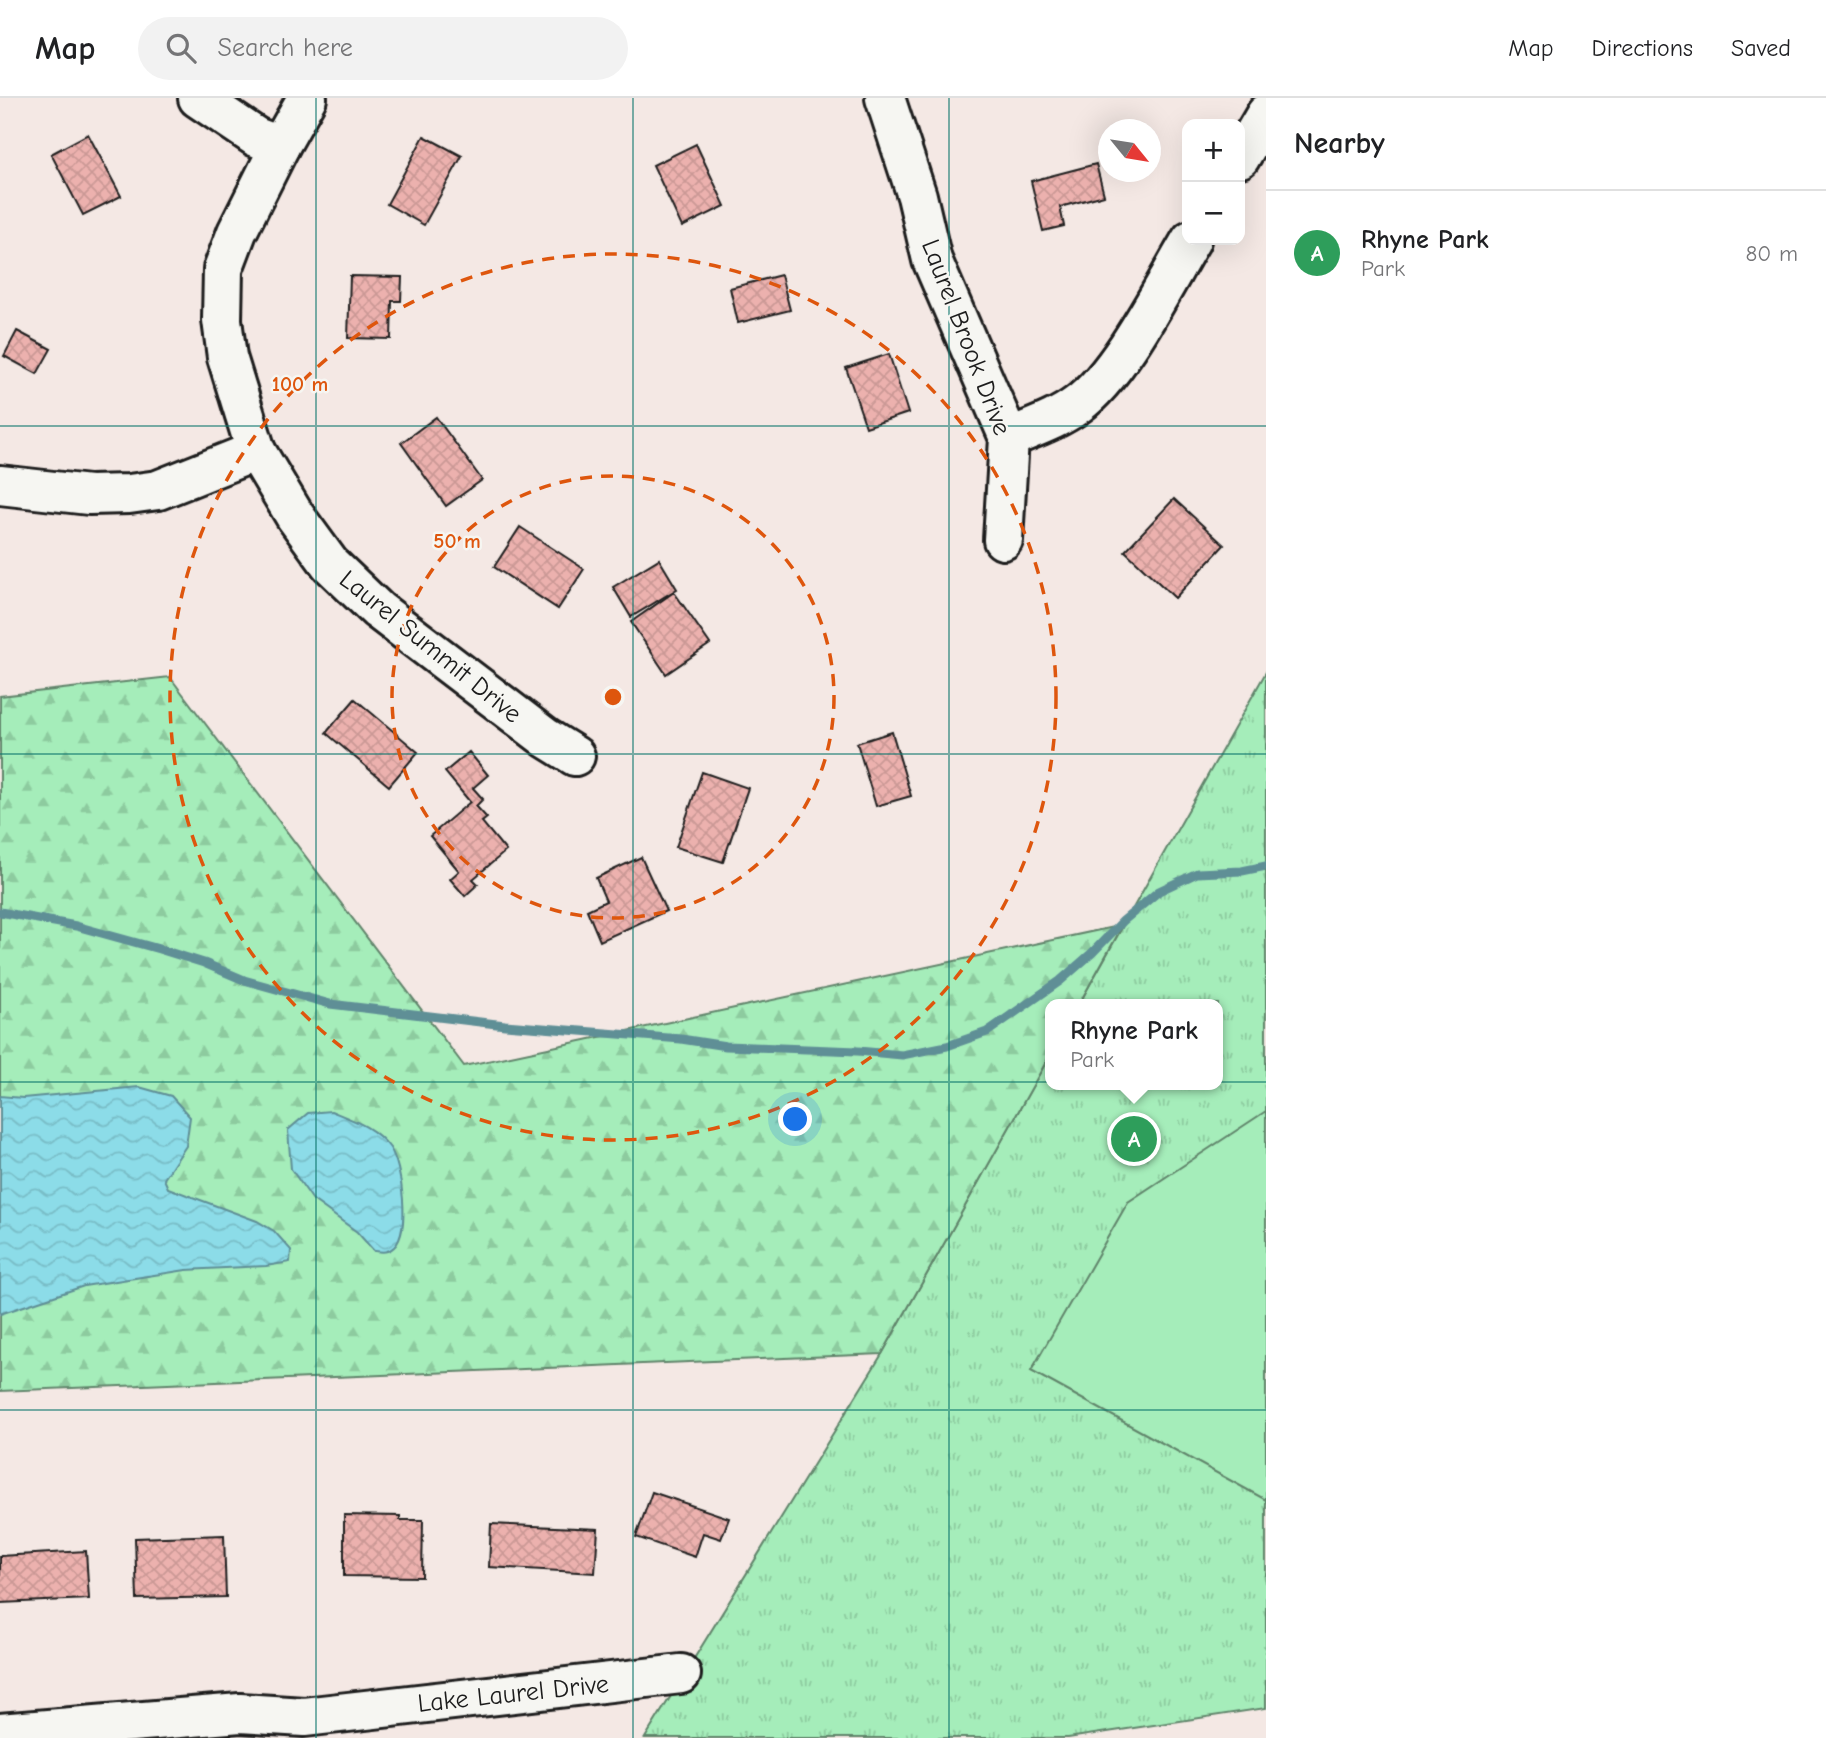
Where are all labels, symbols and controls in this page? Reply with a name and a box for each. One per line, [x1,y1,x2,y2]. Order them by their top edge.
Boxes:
search box [138,17,628,80]
text: Map [35,29,96,67]
icon: search [162,29,200,67]
text: Search here [218,33,353,63]
text: Map [1508,34,1554,62]
text: Directions [1592,34,1693,62]
text: Saved [1731,34,1791,62]
north arrow [1098,119,1161,182]
map controls [1182,119,1245,245]
button: + [1182,119,1245,182]
text: Nearby [1294,126,1385,161]
button: − [1182,182,1245,245]
text: Rhyne Park [1361,225,1489,255]
street label: Laurel Brook Drive [915,235,1017,439]
text: A [1311,240,1323,267]
text: 80 m [1745,240,1798,267]
text: Park [1361,255,1405,282]
text: 100 m [272,372,328,396]
text: 50 m [433,529,481,553]
street label: Laurel Summit Drive [333,564,527,729]
centre of rings [601,685,625,709]
popup [1045,999,1223,1090]
text: Rhyne Park [1070,1016,1198,1046]
text: Park [1070,1046,1114,1073]
your location [778,1102,812,1136]
pin: A [1111,1113,1157,1165]
street label: Lake Laurel Drive [416,1669,610,1719]

